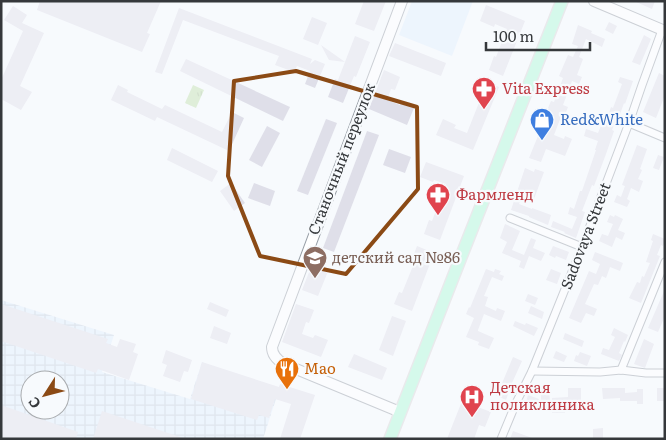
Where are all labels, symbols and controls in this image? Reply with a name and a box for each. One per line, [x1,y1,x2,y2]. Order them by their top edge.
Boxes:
scale bar [486,20,590,52]
text: 100 m [493,24,534,47]
pharmacy icon: Vita Express [471,76,497,110]
place label: Vita Express [502,76,590,99]
street label: Станочный переулок [301,79,380,238]
shop icon: Red&White [529,107,555,141]
place label: Red&White [560,107,643,130]
street label: Sadovaya Street [554,179,616,292]
pharmacy icon: Фармленд [425,182,451,216]
place label: Фармленд [456,182,533,205]
school or university icon: детский сад №86 [302,245,328,279]
place label: детский сад №86 [332,245,460,268]
restaurant icon: Мао [274,356,300,390]
place label: Мао [304,356,336,379]
north arrow [20,370,70,420]
place label: Детская поликлиника [490,375,595,415]
hospital icon: Детская поликлиника [459,384,485,418]
text: С [23,393,45,413]

